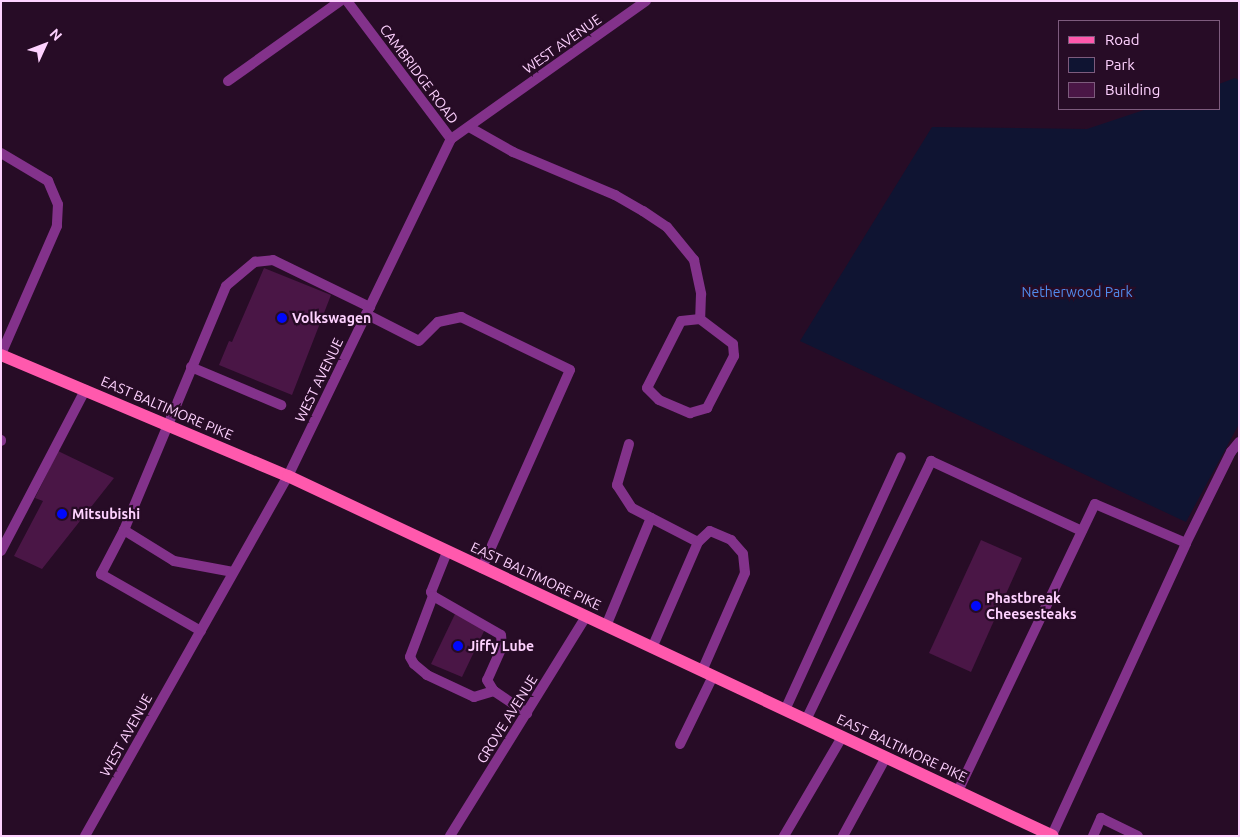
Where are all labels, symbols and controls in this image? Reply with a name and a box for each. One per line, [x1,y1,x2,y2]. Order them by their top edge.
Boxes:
street label: WEST AVENUE [520,11,604,77]
north arrow [20,20,70,70]
legend [1058,20,1220,110]
street label: CAMBRIDGE ROAD [376,21,462,127]
text: N [47,25,65,44]
text: Road [1105,31,1140,48]
text: Park [1105,56,1135,73]
text: Building [1105,81,1160,98]
park label: Netherwood Park [1022,284,1132,300]
place label: Volkswagen [292,310,371,326]
marker: Volkswagen [276,312,288,324]
street label: WEST AVENUE [291,335,347,425]
street label: EAST BALTIMORE PIKE [98,373,236,443]
place label: Mitsubishi [72,506,140,522]
marker: Mitsubishi [56,508,68,520]
street label: EAST BALTIMORE PIKE [468,538,604,614]
place label: Phastbreak Cheesesteaks [986,590,1076,622]
marker: Phastbreak Cheesesteaks [970,600,982,612]
place label: Jiffy Lube [468,638,534,654]
marker: Jiffy Lube [452,640,464,652]
street label: GROVE AVENUE [473,672,541,766]
street label: WEST AVENUE [96,691,156,779]
street label: EAST BALTIMORE PIKE [834,710,970,786]

